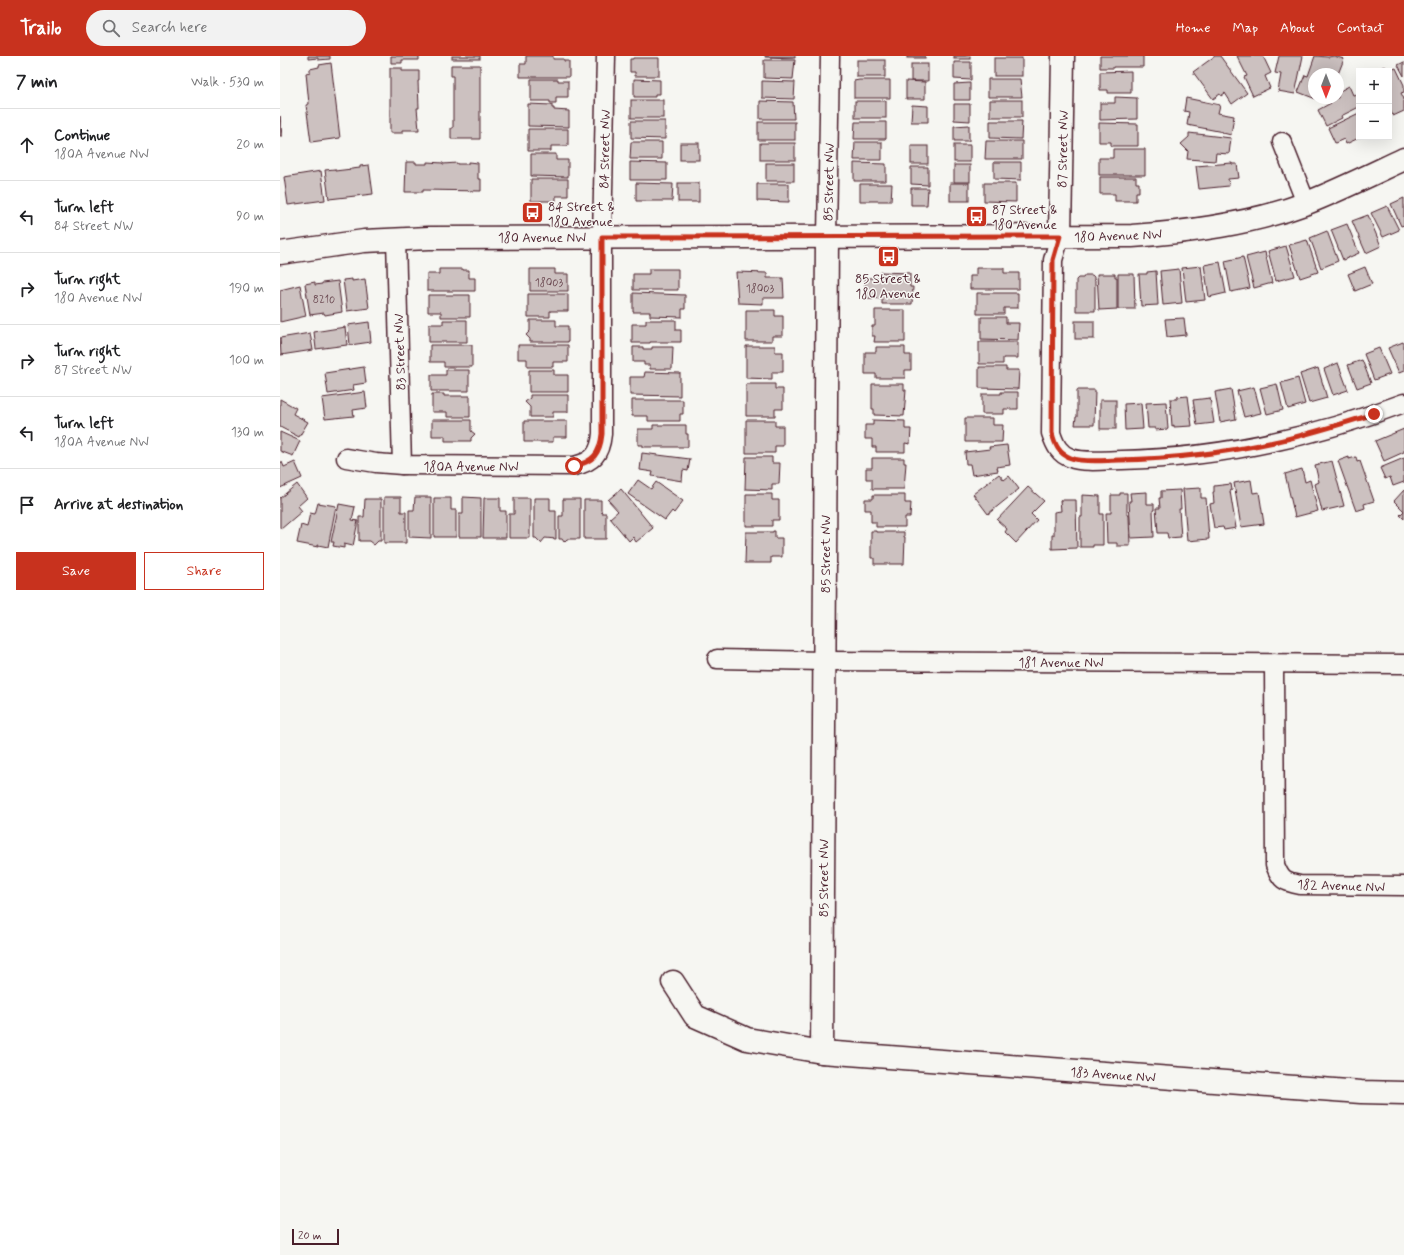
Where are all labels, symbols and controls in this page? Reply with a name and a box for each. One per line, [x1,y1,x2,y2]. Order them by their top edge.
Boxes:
search box [86,10,366,46]
text: Trailo [20,16,62,41]
icon: search [100,17,122,39]
text: Search here [132,18,207,38]
text: Home [1176,19,1210,37]
text: Map [1232,19,1258,37]
text: About [1280,19,1315,37]
text: Contact [1337,19,1384,37]
north arrow [1308,68,1344,104]
map controls [1356,68,1392,140]
button: + [1356,68,1392,104]
text: 7 min [16,71,58,93]
text: Walk · 530 m [191,74,264,91]
button: − [1356,104,1392,140]
street label: 84 Street NW [596,109,615,189]
street label: 87 Street NW [1054,110,1073,188]
text: Continue [54,126,110,146]
icon: ahead [16,134,38,156]
text: 20 m [236,136,264,153]
street label: 85 Street NW [820,143,839,221]
text: 180A Avenue NW [54,146,149,163]
text: Turn left [54,198,114,218]
place label: 84 Street & 180 Avenue [548,199,615,231]
bus stop icon: 84 Street & 180 Avenue [520,200,546,226]
place label: 87 Street & 180 Avenue [992,202,1058,234]
bus stop icon: 87 Street & 180 Avenue [964,203,990,229]
icon: left [16,206,38,228]
text: 90 m [236,208,264,225]
text: 84 Street NW [54,218,133,235]
street label: 180 Avenue NW [1074,226,1163,247]
street label: 180 Avenue NW [498,230,586,247]
bus stop icon: 85 Street & 180 Avenue [875,243,901,269]
text: Turn right [54,270,121,290]
place label: 85 Street & 180 Avenue [855,271,921,303]
house number: 18003 [535,276,564,290]
icon: right [16,278,38,300]
text: 190 m [229,280,264,297]
house number: 18003 [746,282,775,296]
text: 180 Avenue NW [54,290,142,307]
house number: 8210 [313,293,335,307]
street label: 83 Street NW [391,313,410,391]
text: Turn right [54,342,121,362]
icon: right [16,350,38,372]
text: 100 m [229,352,264,369]
text: 87 Street NW [54,362,132,379]
route end [1365,405,1383,423]
text: Turn left [54,414,114,434]
icon: left [16,422,38,444]
text: 130 m [231,424,264,441]
text: 180A Avenue NW [54,434,149,451]
route start [565,457,583,475]
street label: 180A Avenue NW [424,459,519,476]
icon: arrive [16,494,38,516]
text: Arrive at destination [54,495,183,515]
street label: 85 Street NW [818,515,835,593]
button: Save [16,552,136,590]
button: Share [144,552,264,590]
street label: 181 Avenue NW [1018,655,1104,672]
street label: 85 Street NW [816,839,833,917]
street label: 182 Avenue NW [1297,876,1385,897]
street label: 183 Avenue NW [1070,1064,1156,1087]
scale bar [292,1227,339,1246]
text: 20 m [298,1229,321,1243]

